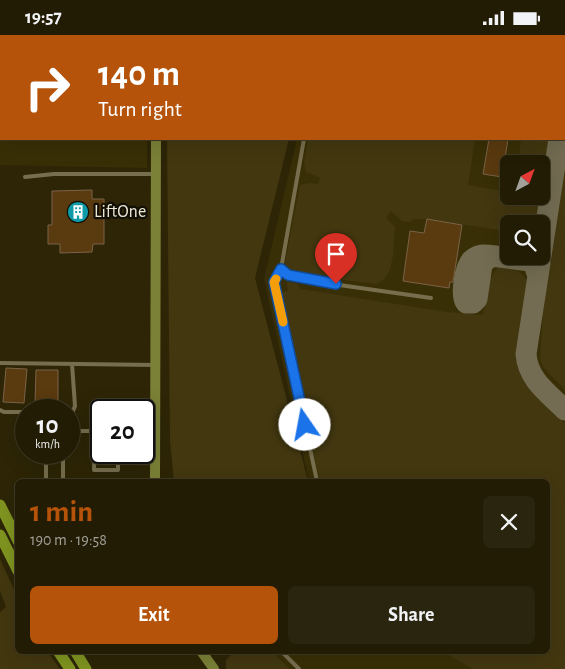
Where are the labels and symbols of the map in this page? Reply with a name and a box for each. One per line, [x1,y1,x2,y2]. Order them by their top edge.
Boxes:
north arrow [500,155,550,205]
building icon: LiftOne [66,200,90,224]
place label: LiftOne [94,203,146,221]
pin [315,233,357,284]
position arrow [278,398,330,450]
speed limit sign: 20 [90,399,155,464]

